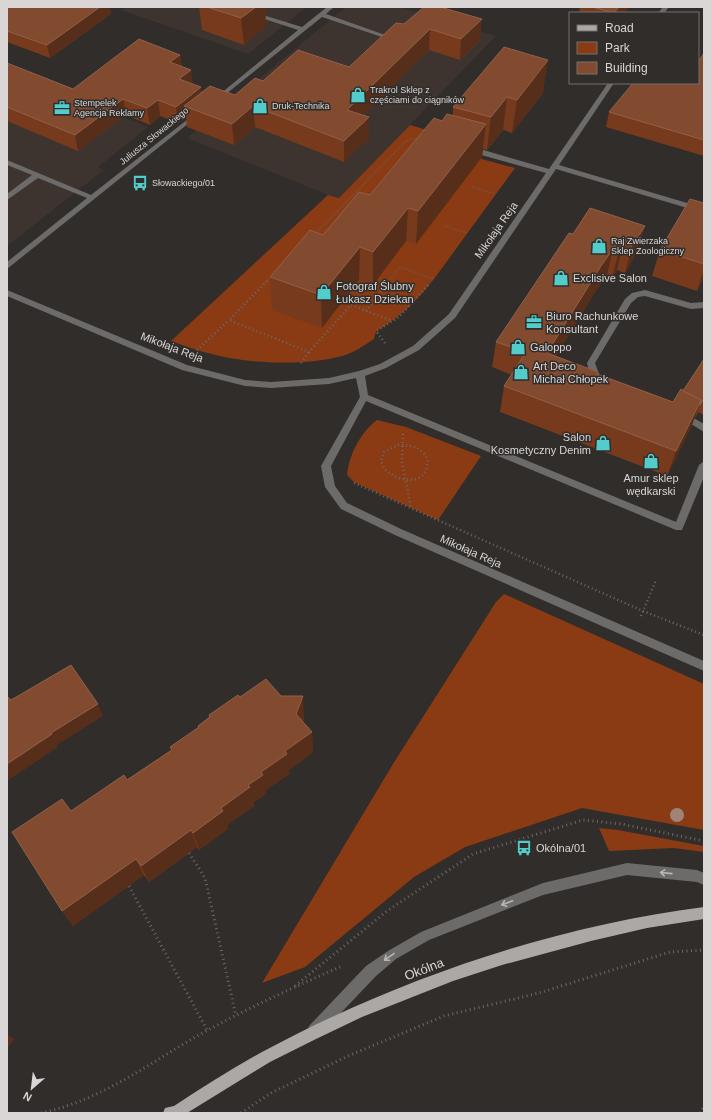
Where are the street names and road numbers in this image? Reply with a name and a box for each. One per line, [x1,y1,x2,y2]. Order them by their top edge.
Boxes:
street label: Juliusza Słowackiego [118,105,190,167]
street label: Mikołaja Reja [472,199,520,260]
street label: Mikołaja Reja [139,330,206,365]
street label: Mikołaja Reja [438,532,504,570]
street label: Okólna [402,954,447,983]

